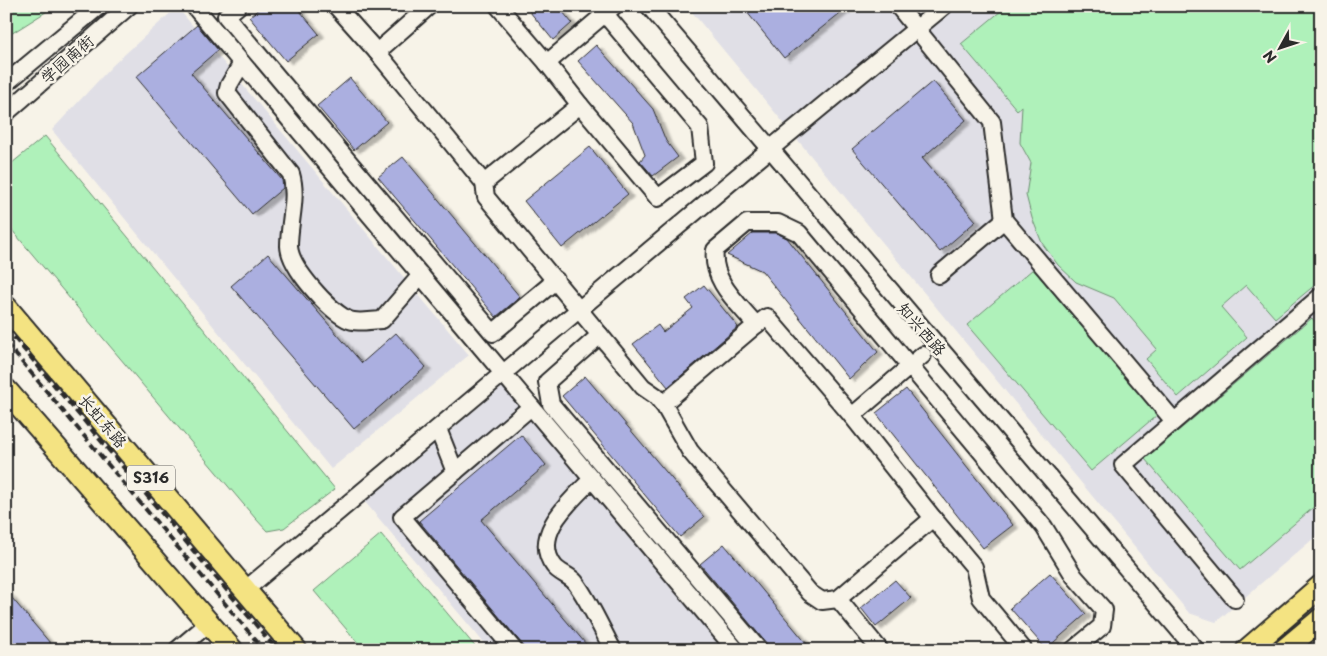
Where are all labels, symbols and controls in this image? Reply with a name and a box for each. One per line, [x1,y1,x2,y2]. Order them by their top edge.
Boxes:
north arrow [1254,22,1304,72]
street label: 学园南街 [34,28,98,88]
text: N [1258,46,1281,68]
street label: 知兴西路 [893,296,953,360]
street label: 长虹东路 [74,388,134,453]
road number: S316 [127,466,175,490]

